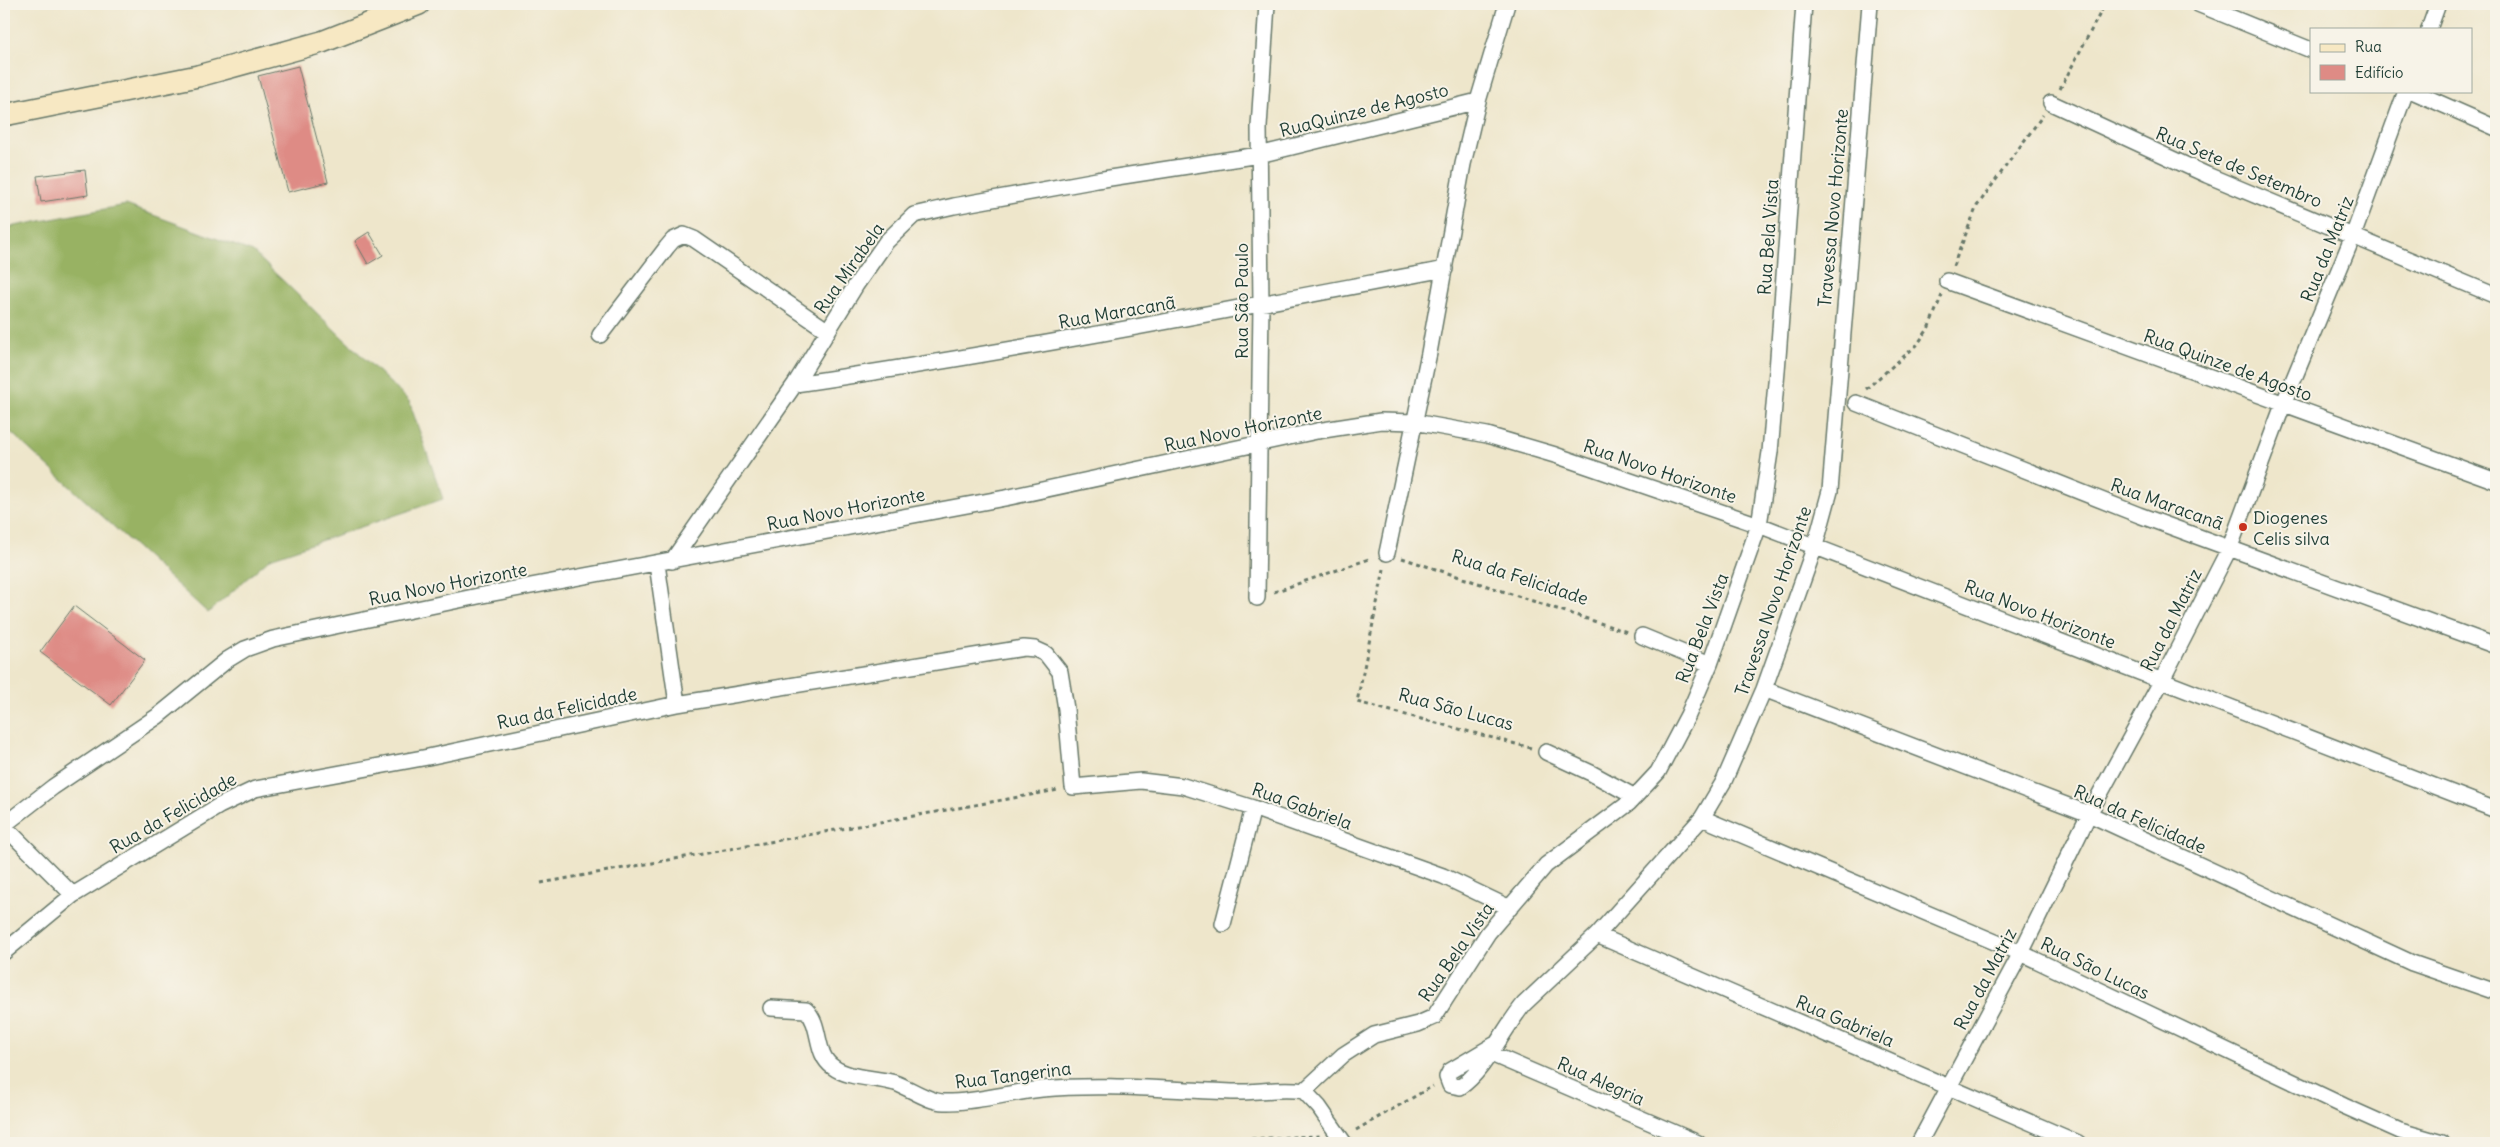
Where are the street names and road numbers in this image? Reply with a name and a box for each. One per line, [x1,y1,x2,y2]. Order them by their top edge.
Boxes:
street label: RuaQuinze de Agosto [1277,78,1451,142]
street label: Travessa Novo Horizonte [1813,108,1853,308]
street label: Rua Sete de Setembro [2152,122,2326,212]
street label: Rua Bela Vista [1752,178,1784,296]
street label: Rua da Matriz [2295,192,2359,305]
street label: Rua Mirabela [809,218,889,318]
street label: Rua São Paulo [1230,243,1253,359]
street label: Rua Maracanã [1057,290,1177,334]
street label: Rua Quinze de Agosto [2141,324,2315,406]
street label: Rua Novo Horizonte [1162,401,1324,457]
street label: Rua Novo Horizonte [1580,434,1740,508]
street label: Rua Maracanã [2107,473,2227,535]
street label: Rua Novo Horizonte [765,482,927,536]
street label: Travessa Novo Horizonte [1730,503,1816,699]
street label: Rua da Felicidade [1449,544,1591,610]
street label: Rua Novo Horizonte [367,557,529,611]
street label: Rua da Matriz [2135,564,2207,675]
street label: Rua Bela Vista [1670,570,1734,686]
street label: Rua Novo Horizonte [1961,574,2119,654]
street label: Rua da Felicidade [495,682,639,734]
street label: Rua São Lucas [1396,683,1516,735]
street label: Rua da Felicidade [105,767,241,859]
street label: Rua Gabriela [1249,777,1355,835]
street label: Rua da Felicidade [2070,779,2210,859]
street label: Rua Bela Vista [1413,898,1499,1006]
street label: Rua da Matriz [1948,924,2022,1034]
street label: Rua São Lucas [2037,932,2153,1004]
street label: Rua Gabriela [1792,990,1898,1052]
street label: Rua Alegria [1554,1052,1648,1110]
street label: Rua Tangerina [953,1056,1073,1094]

